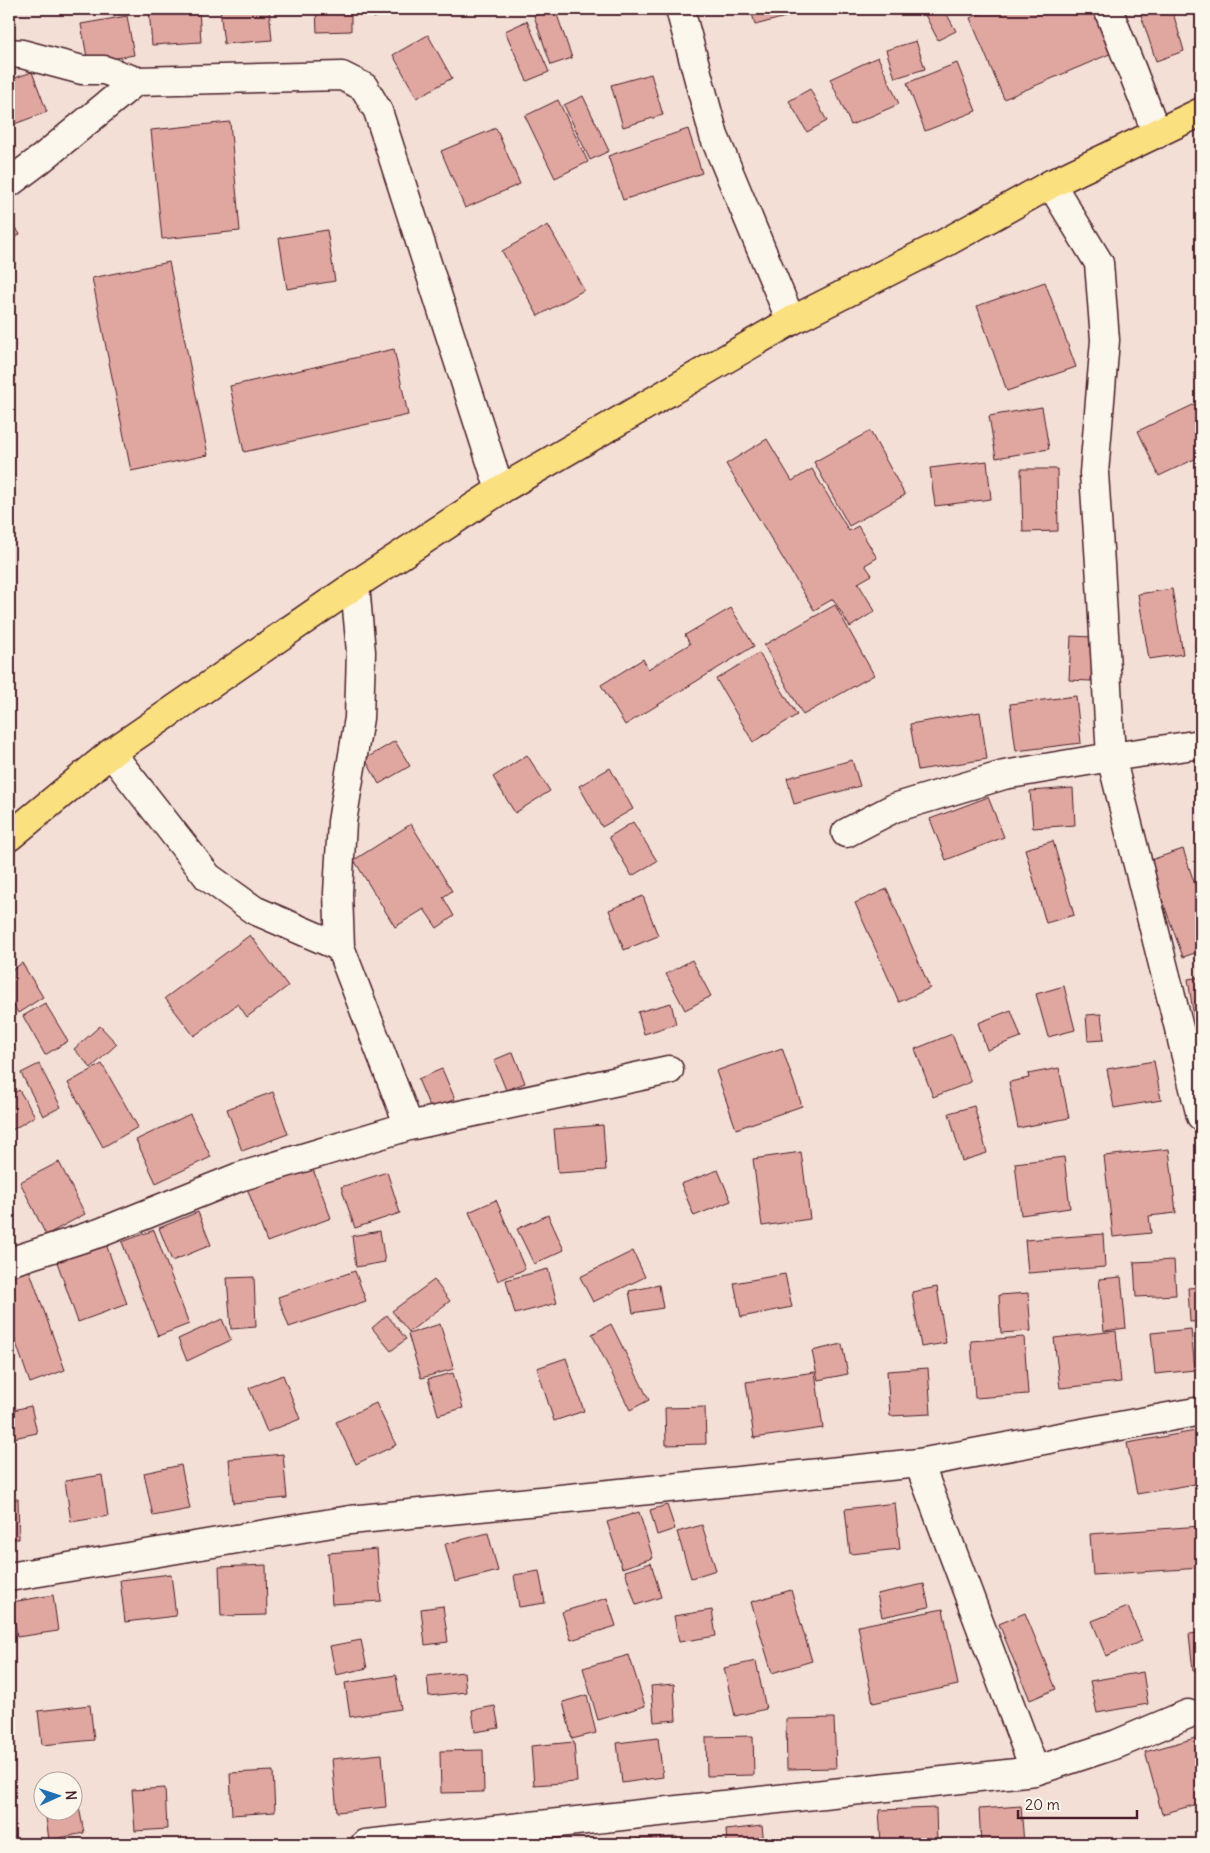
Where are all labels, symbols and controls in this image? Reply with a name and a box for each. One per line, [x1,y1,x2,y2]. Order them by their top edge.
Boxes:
north arrow [32,1770,82,1820]
scale bar [1018,1788,1136,1820]
text: N [62,1790,80,1801]
text: 20 m [1025,1795,1060,1814]

